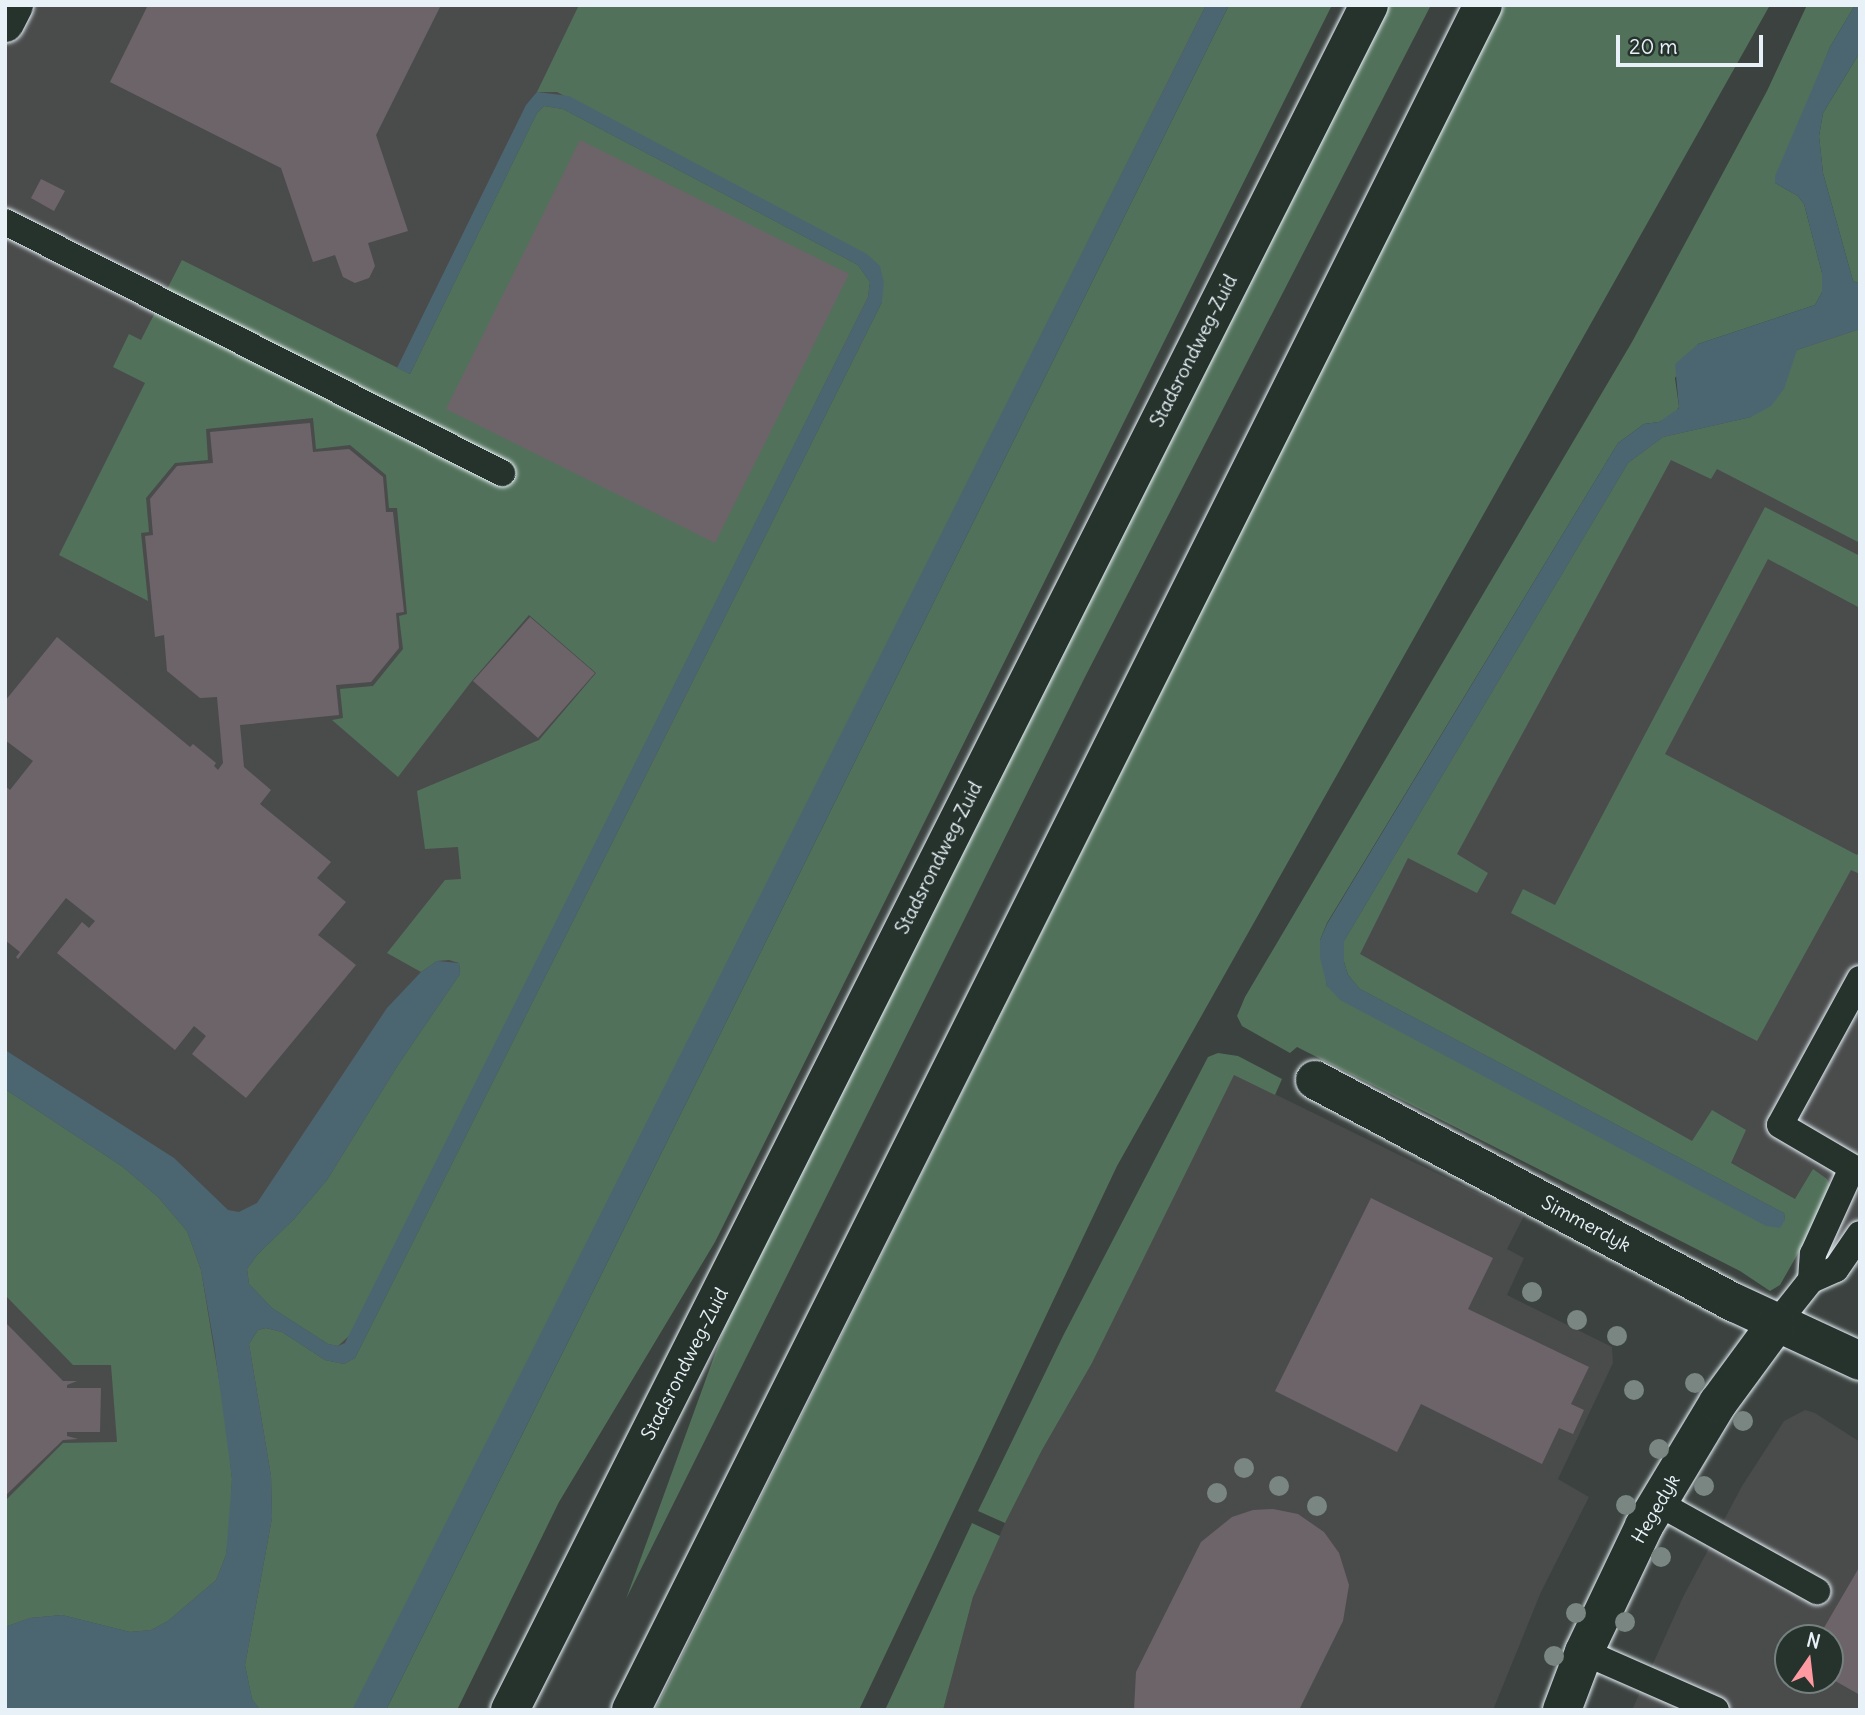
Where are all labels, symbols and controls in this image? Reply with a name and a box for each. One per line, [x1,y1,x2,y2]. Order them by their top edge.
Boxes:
scale bar [1620,21,1767,65]
text: 20 m [1629,33,1678,60]
street label: Stadsrondweg-Zuid [1146,271,1242,431]
street label: Stadsrondweg-Zuid [891,778,987,938]
street label: Simmerdyk [1538,1191,1634,1257]
street label: Stadsrondweg-Zuid [637,1284,733,1444]
street label: Hegedyk [1627,1470,1685,1548]
north arrow [1774,1624,1844,1694]
text: N [1804,1627,1823,1654]

